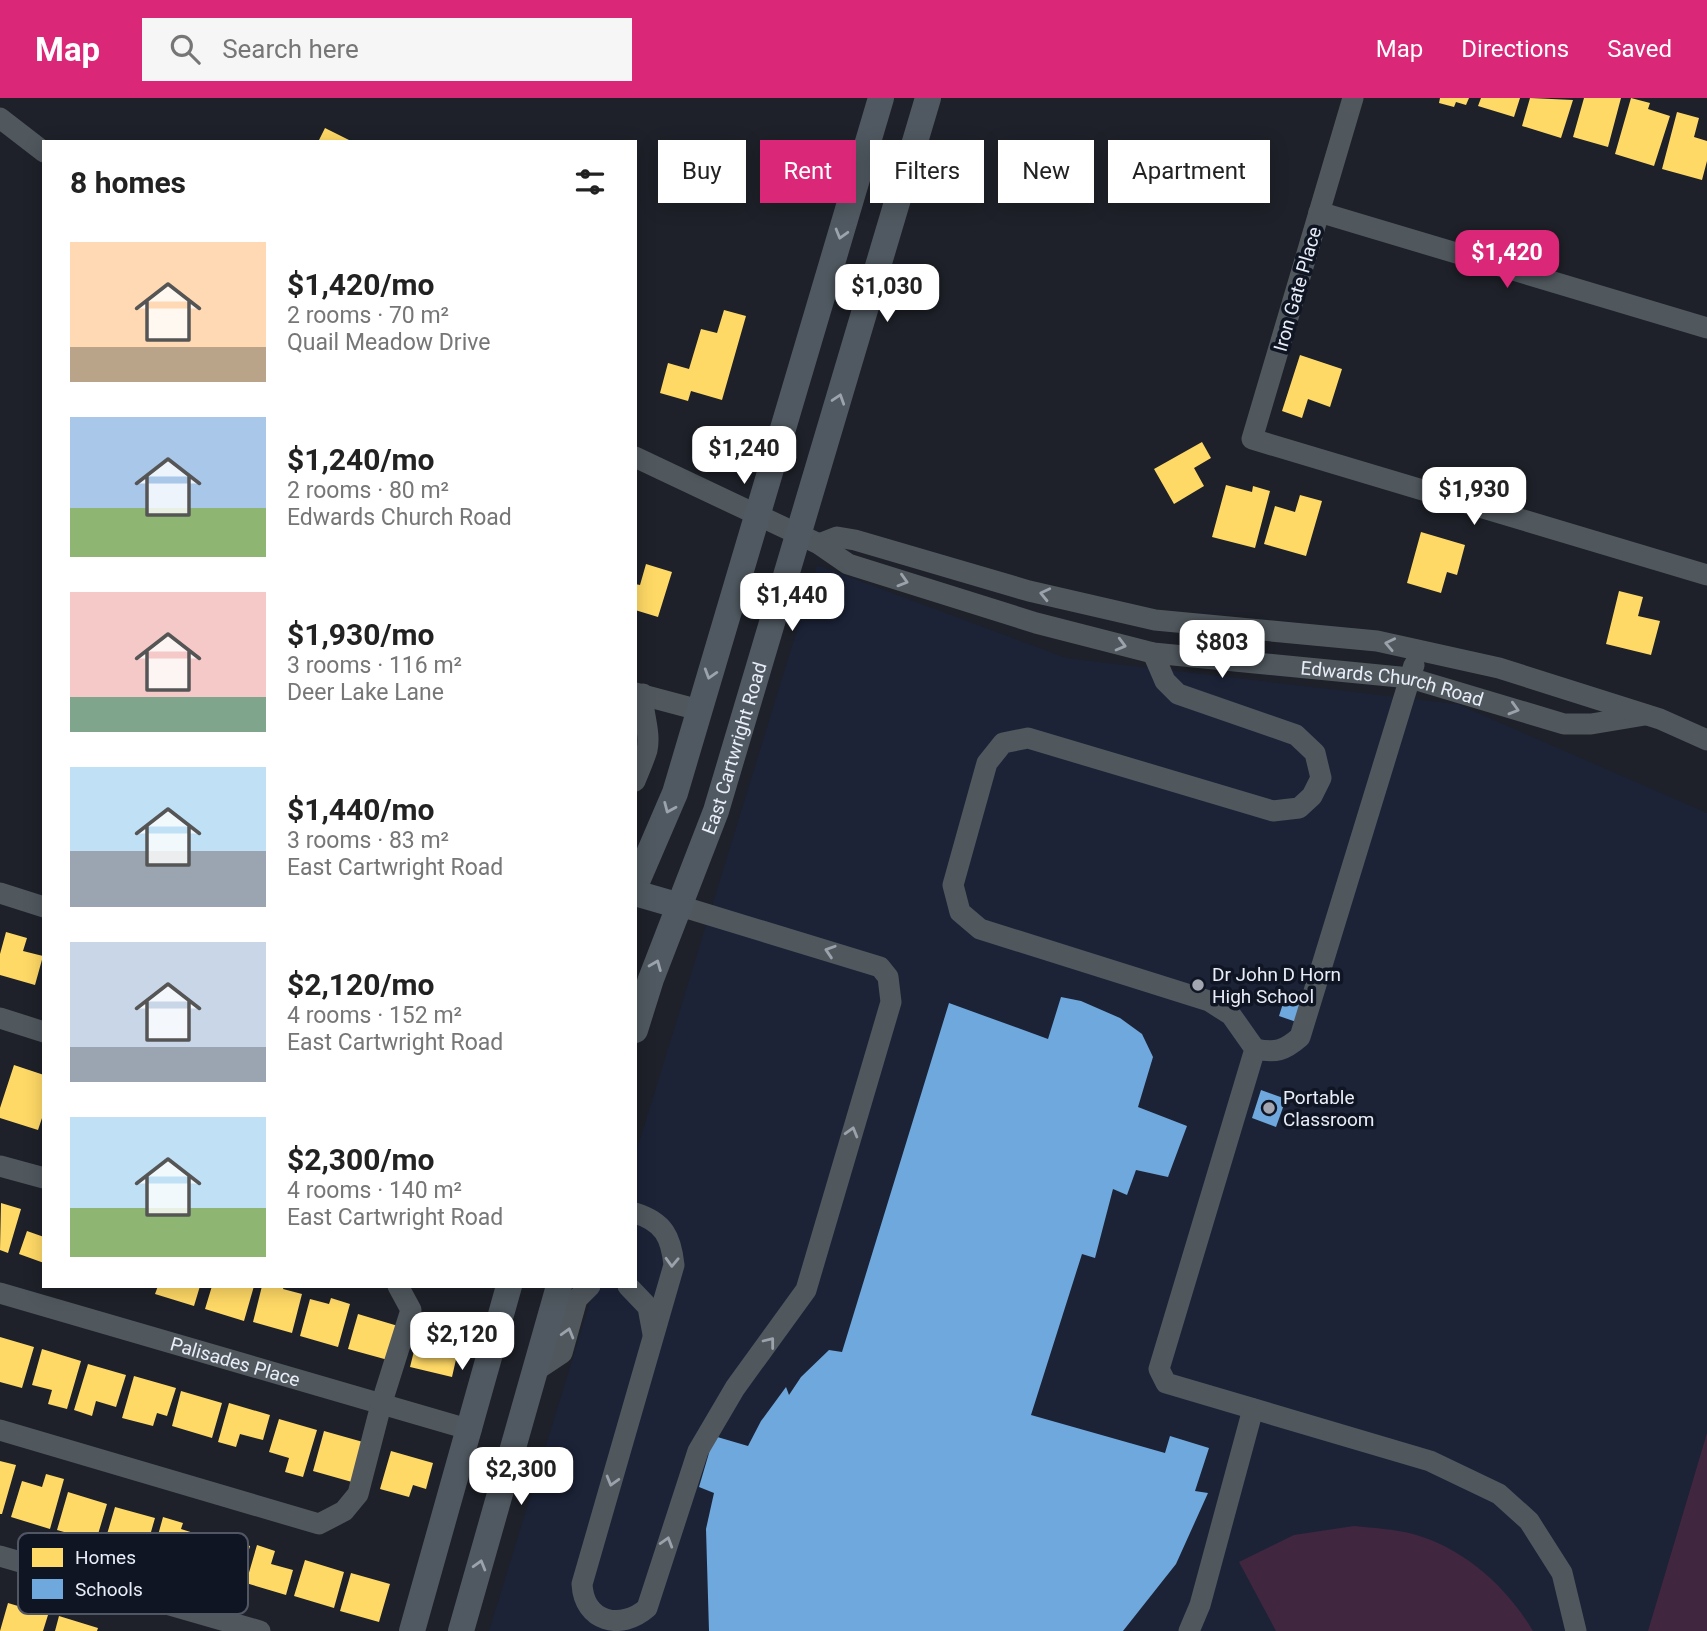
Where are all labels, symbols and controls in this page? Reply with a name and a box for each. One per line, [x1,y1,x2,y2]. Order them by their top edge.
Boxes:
search box [142,18,632,81]
text: Map [35,30,100,69]
icon: search [166,30,204,68]
text: Search here [222,34,359,64]
text: Map [1376,35,1423,63]
text: Directions [1461,35,1569,63]
text: Saved [1607,35,1672,63]
chip: Buy [658,140,746,203]
chip: Rent [760,140,856,203]
chip: Filters [870,140,984,203]
chip: New [998,140,1094,203]
chip: Apartment [1108,140,1270,203]
icon: filters [571,163,609,201]
text: 8 homes [70,165,186,200]
street label: Iron Gate Place [1269,224,1326,354]
one-way arrow [835,228,850,240]
pin: $1,420 [1450,230,1564,290]
text: $1,420 [1471,239,1543,266]
pin: $1,030 [830,264,944,324]
text: $1,420/mo [287,267,435,302]
icon: home [126,270,210,354]
text: $1,030 [851,273,923,300]
text: 2 rooms · 70 m² [287,302,449,329]
text: Quail Meadow Drive [287,329,490,356]
one-way arrow [831,394,845,406]
pin: $1,240 [687,426,801,486]
text: $1,240 [708,435,780,462]
text: $1,240/mo [287,442,435,477]
icon: home [126,445,210,529]
pin: $1,930 [1417,468,1531,527]
text: $1,930 [1438,476,1510,503]
text: 2 rooms · 80 m² [287,477,449,504]
text: Edwards Church Road [287,504,512,531]
one-way arrow [897,573,909,588]
pin: $1,440 [735,574,849,633]
text: $1,440 [756,582,828,609]
one-way arrow [1039,588,1051,602]
text: $1,930/mo [287,617,435,652]
icon: home [126,620,210,704]
pin: $803 [1181,620,1263,680]
text: $803 [1196,629,1248,656]
one-way arrow [1115,637,1127,651]
one-way arrow [1384,638,1396,652]
text: 3 rooms · 116 m² [287,652,462,679]
street label: Edwards Church Road [1300,656,1486,711]
street label: East Cartwright Road [697,659,772,838]
one-way arrow [703,668,718,680]
text: Deer Lake Lane [287,679,444,706]
one-way arrow [1507,700,1519,715]
text: $1,440/mo [287,792,435,827]
icon: home [126,795,210,879]
one-way arrow [663,800,677,813]
text: 3 rooms · 83 m² [287,827,449,854]
text: East Cartwright Road [287,854,503,881]
one-way arrow [824,944,836,959]
one-way arrow [648,959,662,971]
place label: Dr John D Horn High School [1212,963,1341,1008]
text: $2,120/mo [287,967,435,1002]
icon: home [126,970,210,1054]
marker: Dr John D Horn High School [1190,977,1206,993]
text: 4 rooms · 152 m² [287,1002,462,1029]
text: East Cartwright Road [287,1029,503,1056]
place label: Portable Classroom [1283,1086,1375,1131]
marker: Portable Classroom [1261,1100,1277,1116]
one-way arrow [844,1127,859,1139]
text: $2,300/mo [287,1142,435,1177]
icon: home [126,1145,210,1229]
text: 4 rooms · 140 m² [287,1177,462,1204]
text: East Cartwright Road [287,1204,503,1231]
one-way arrow [664,1257,680,1268]
pin: $2,120 [405,1312,519,1372]
text: $2,120 [426,1321,498,1348]
one-way arrow [559,1327,574,1339]
street label: Palisades Place [168,1332,303,1392]
one-way arrow [761,1337,774,1349]
pin: $2,300 [464,1448,578,1507]
text: $2,300 [485,1456,557,1483]
one-way arrow [606,1475,621,1487]
legend [18,1533,248,1614]
one-way arrow [659,1537,674,1549]
text: Homes [75,1546,136,1569]
one-way arrow [471,1560,486,1572]
text: Schools [75,1578,143,1601]

